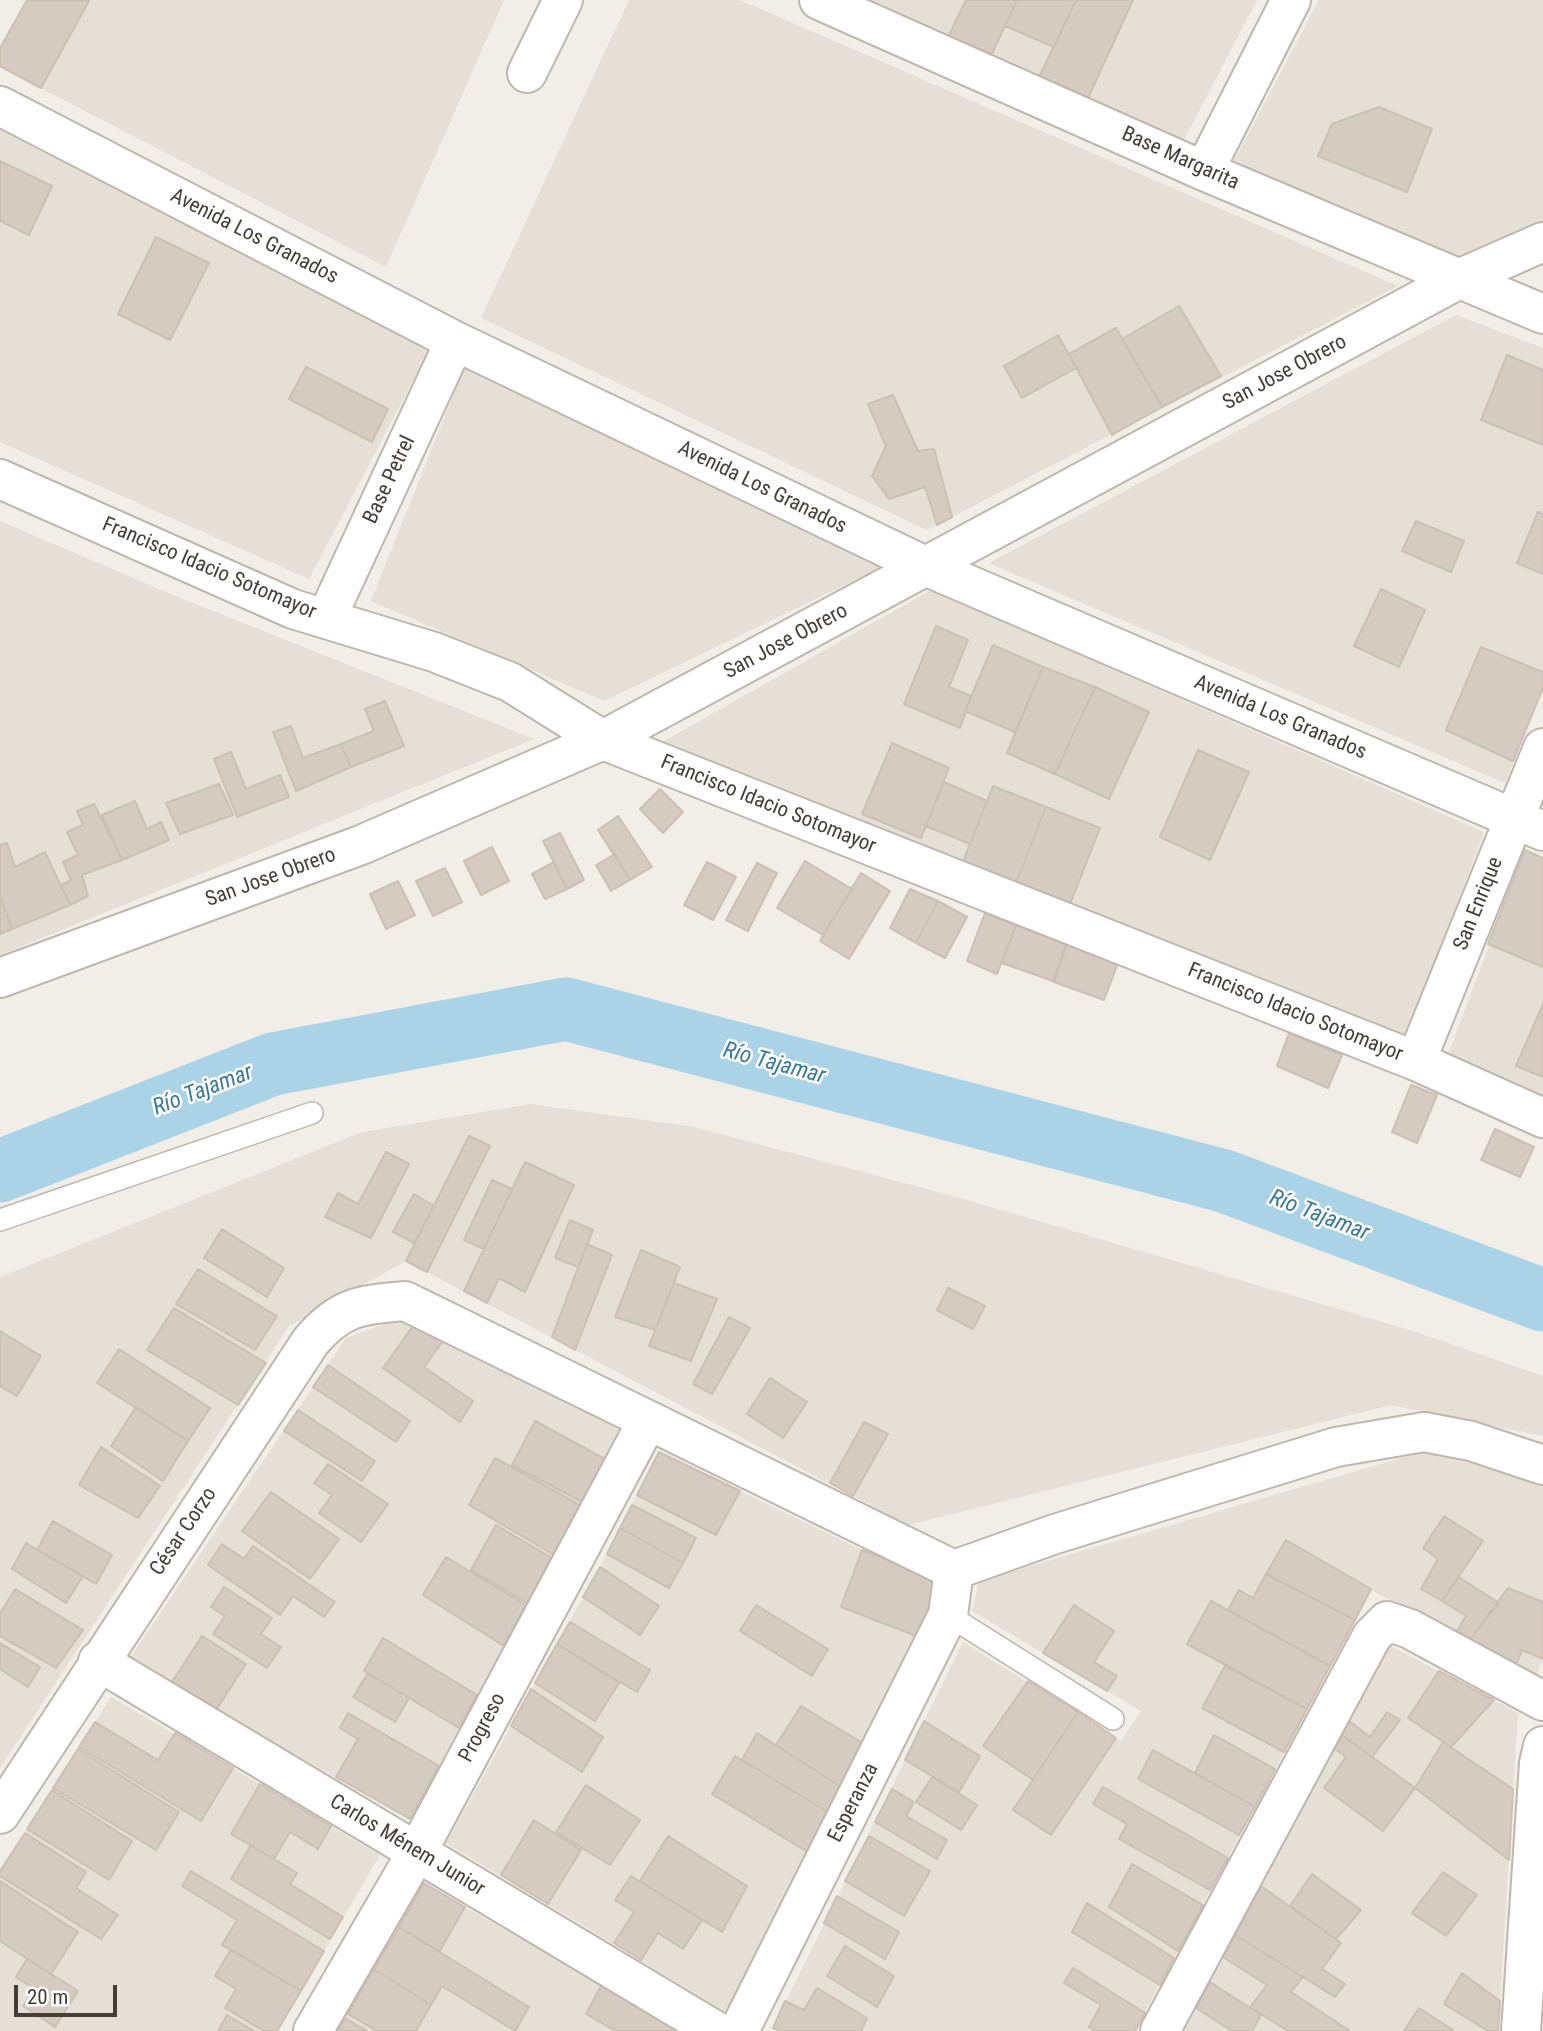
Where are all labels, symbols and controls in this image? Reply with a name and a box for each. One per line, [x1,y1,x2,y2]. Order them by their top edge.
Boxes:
street label: Base Margarita [1117,122,1243,196]
street label: Avenida Los Granados [166,184,342,290]
street label: San Jose Obrero [1219,330,1351,416]
street label: Base Petrel [359,432,421,528]
street label: Avenida Los Granados [673,436,851,540]
street label: Francisco Idacio Sotomayor [98,512,320,626]
street label: San Jose Obrero [720,599,852,685]
street label: Avenida Los Granados [1190,670,1370,766]
street label: Francisco Idacio Sotomayor [657,750,879,860]
street label: San Jose Obrero [202,843,340,913]
street label: San Enrique [1449,854,1509,954]
street label: Francisco Idacio Sotomayor [1184,958,1406,1068]
water label: Río Tajamar [720,1037,828,1091]
water label: Río Tajamar [149,1059,257,1123]
water label: Río Tajamar [1265,1184,1373,1248]
street label: César Corzo [145,1483,223,1581]
street label: Progreso [454,1689,512,1767]
street label: Esperanza [823,1759,885,1847]
street label: Carlos Ménem Junior [325,1790,489,1902]
scale bar [18,1972,121,2016]
text: 20 m [27,1985,68,2009]

